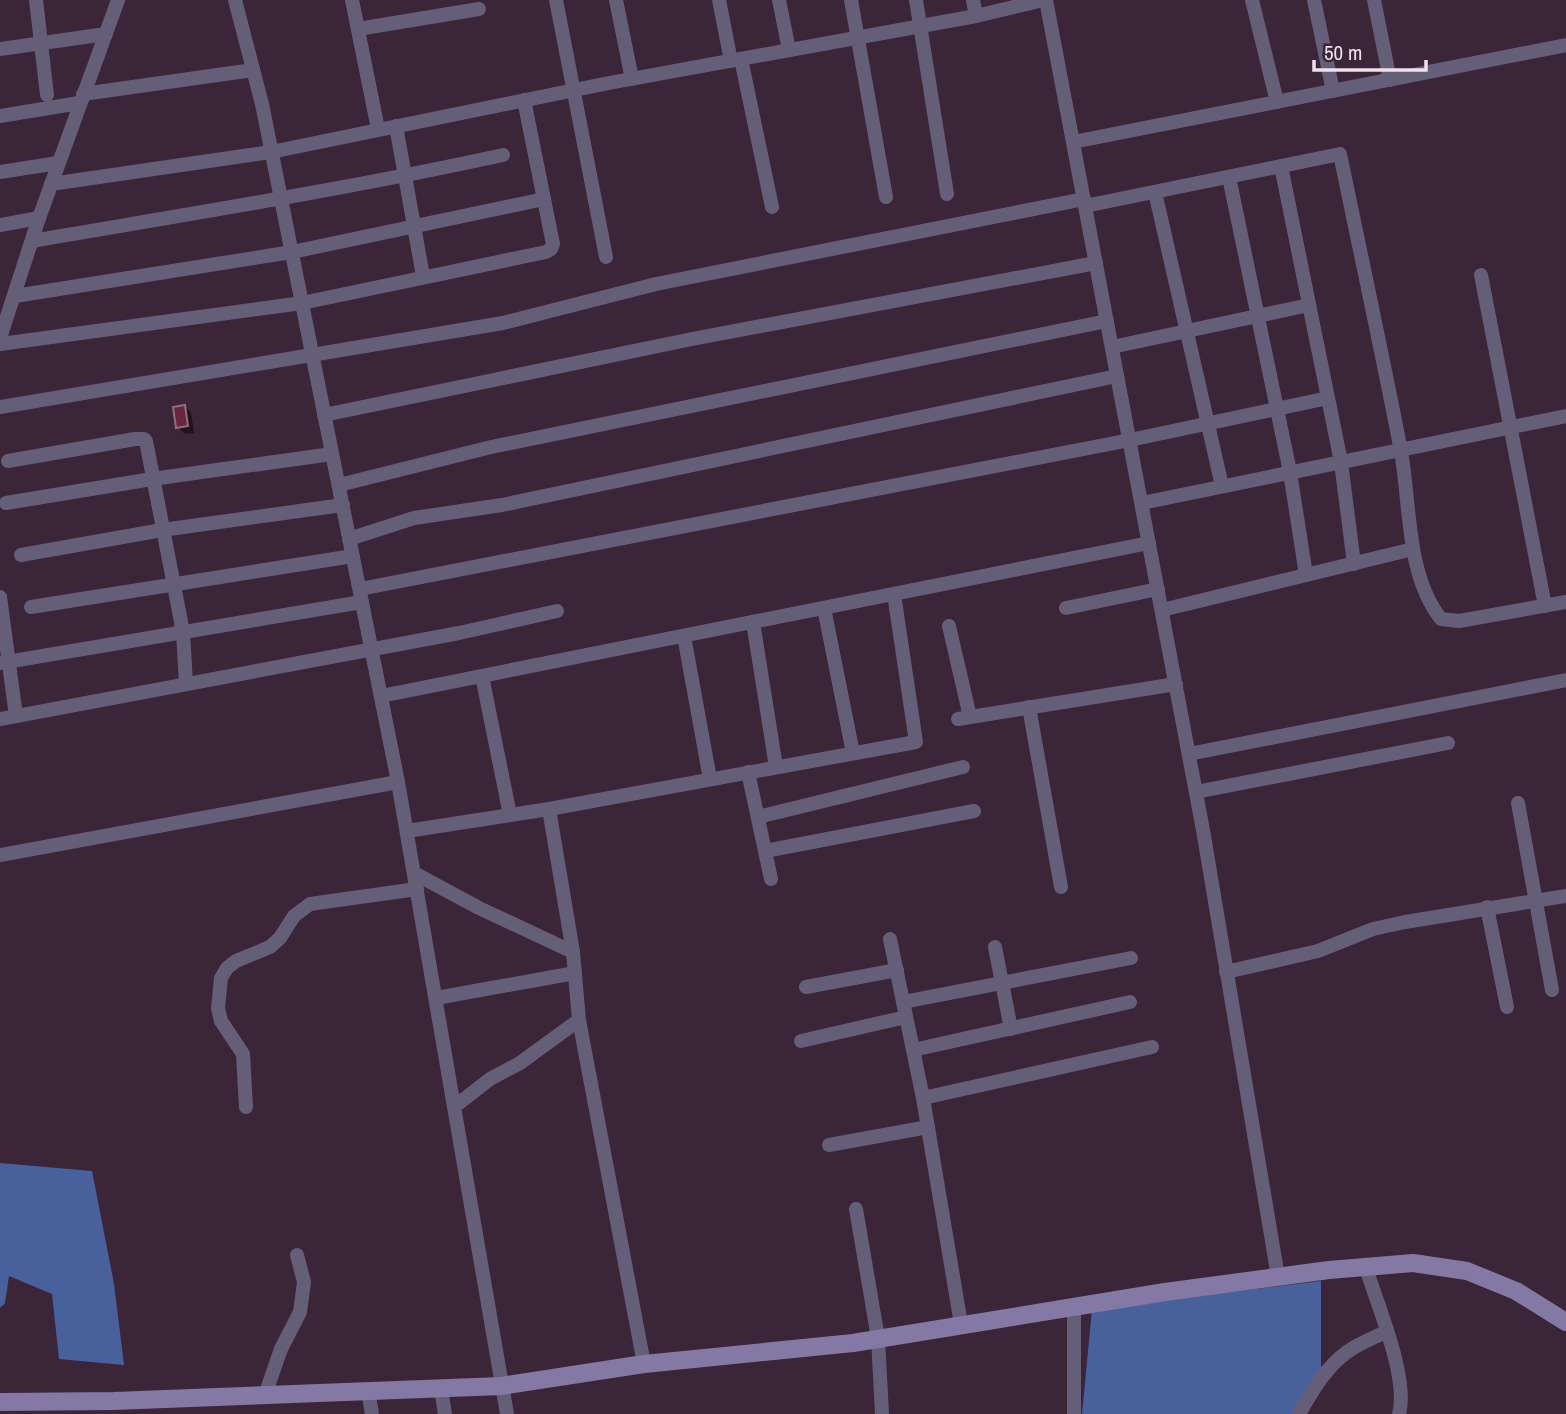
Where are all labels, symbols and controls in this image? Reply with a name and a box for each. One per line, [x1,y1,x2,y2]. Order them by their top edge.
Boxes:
scale bar [1314,28,1426,72]
text: 50 m [1324,38,1362,67]

